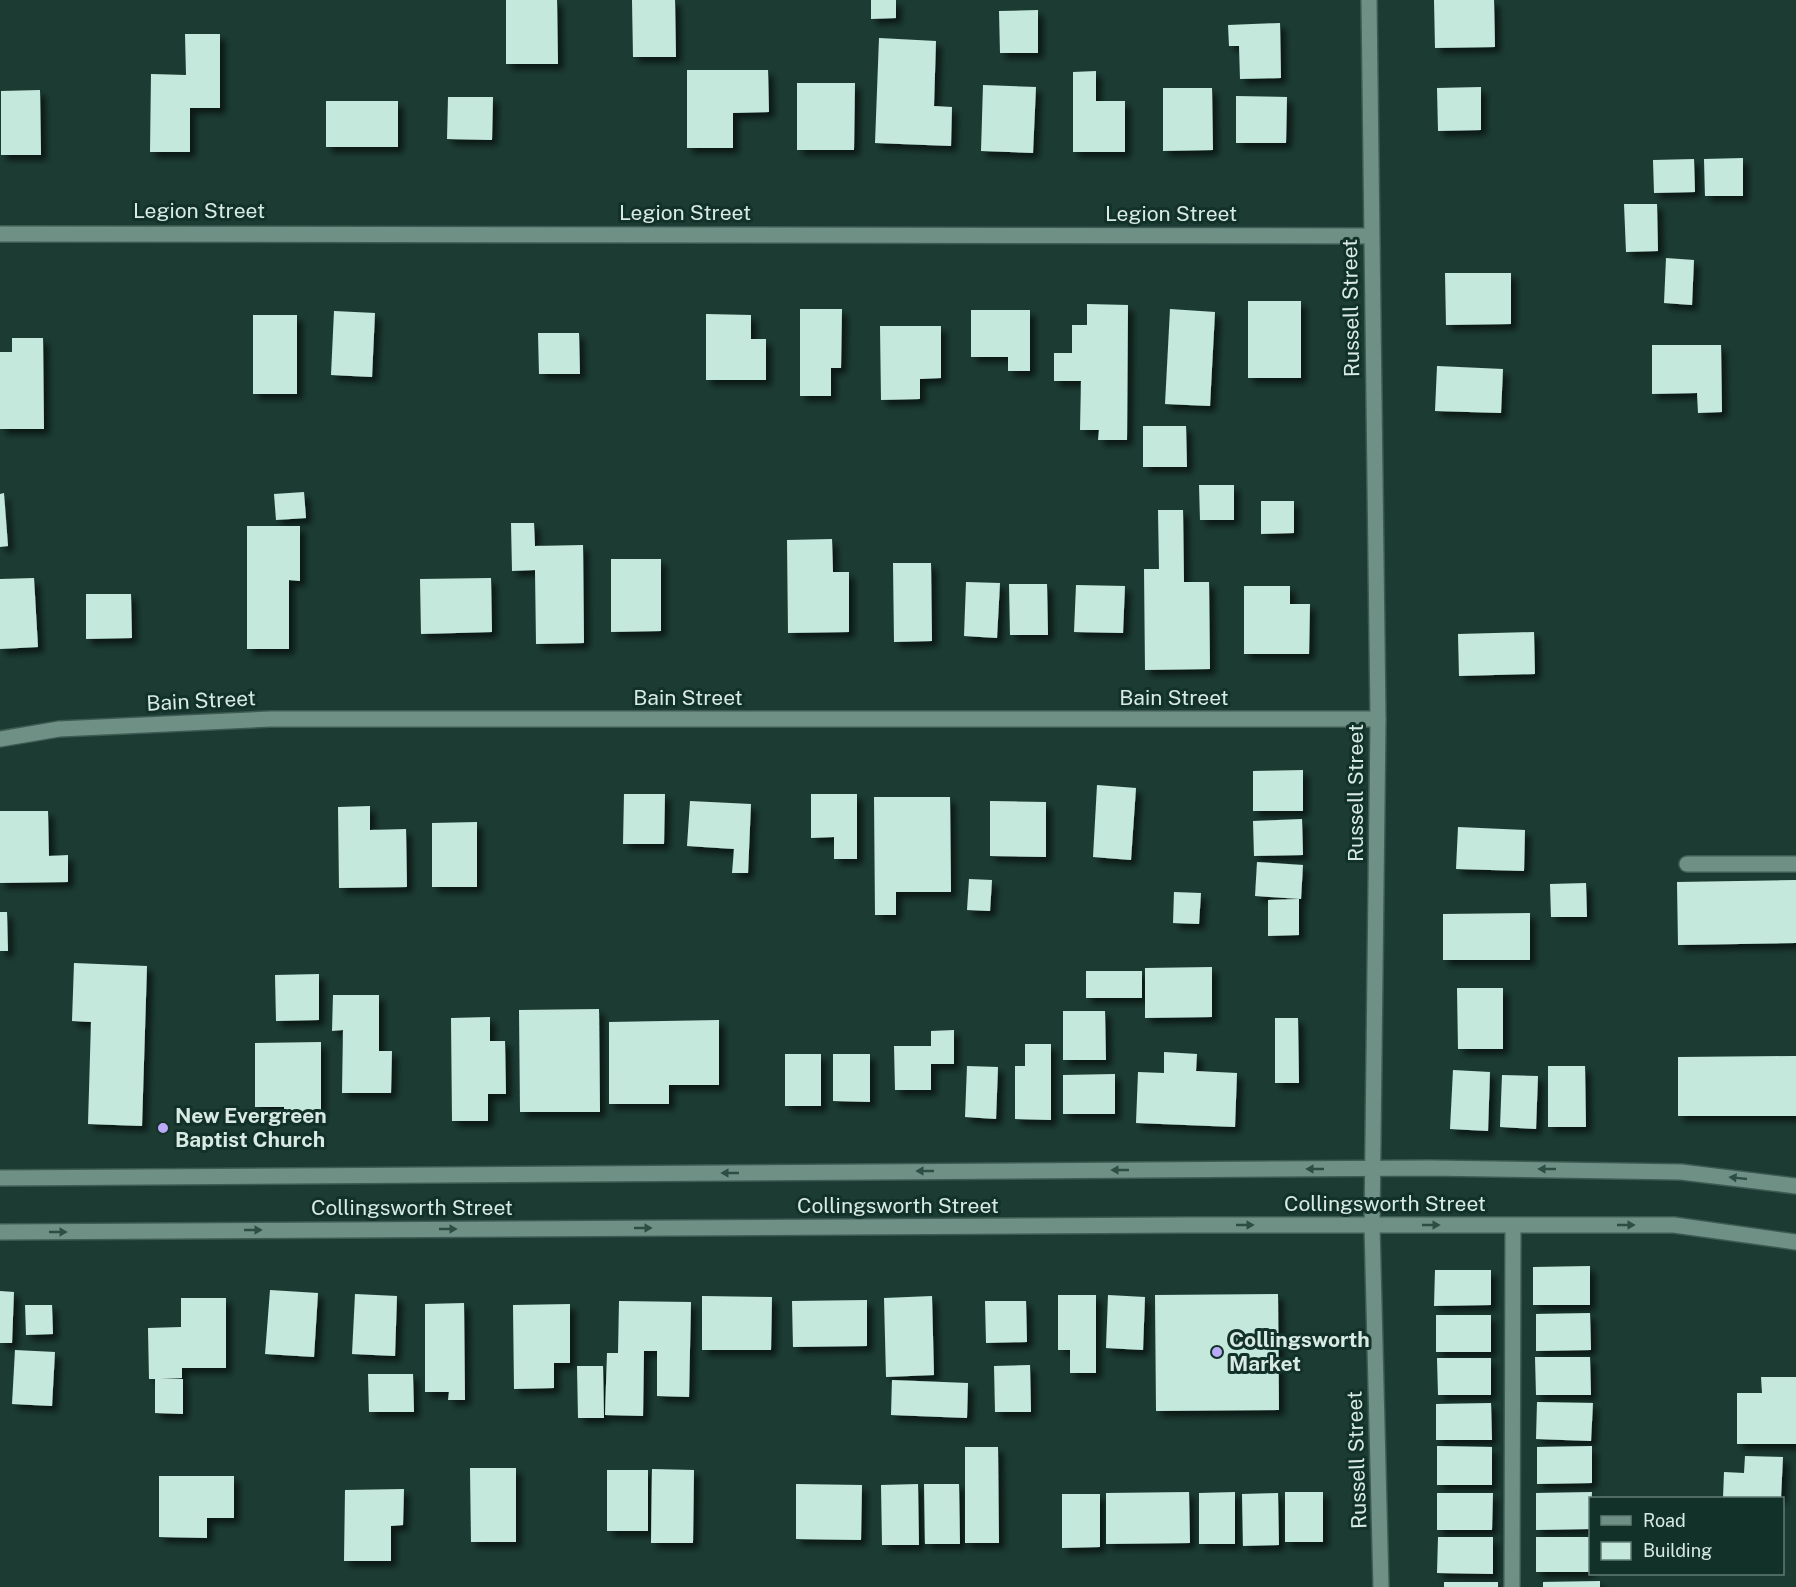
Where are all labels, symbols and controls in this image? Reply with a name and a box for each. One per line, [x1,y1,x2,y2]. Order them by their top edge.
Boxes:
street label: Legion Street [133,198,265,223]
street label: Legion Street [619,200,751,225]
street label: Legion Street [1105,201,1237,226]
street label: Russell Street [1337,239,1364,377]
street label: Bain Street [146,685,256,716]
street label: Bain Street [633,685,743,710]
street label: Bain Street [1119,685,1229,710]
street label: Russell Street [1343,724,1368,862]
place label: New Evergreen Baptist Church [175,1103,327,1152]
marker: New Evergreen Baptist Church [156,1121,170,1135]
one-way arrow [1306,1164,1325,1173]
one-way arrow [1537,1164,1556,1174]
one-way arrow [1111,1165,1130,1175]
one-way arrow [916,1166,935,1176]
one-way arrow [721,1168,740,1178]
one-way arrow [1729,1173,1748,1183]
street label: Collingsworth Street [1284,1191,1486,1216]
street label: Collingsworth Street [797,1193,999,1218]
street label: Collingsworth Street [311,1195,513,1220]
one-way arrow [1235,1220,1254,1230]
one-way arrow [1421,1220,1440,1230]
one-way arrow [1616,1220,1635,1230]
one-way arrow [634,1223,653,1233]
one-way arrow [439,1224,458,1234]
one-way arrow [244,1225,263,1235]
one-way arrow [49,1227,68,1236]
place label: Collingsworth Market [1229,1327,1370,1376]
marker: Collingsworth Market [1210,1345,1224,1359]
street label: Russell Street [1342,1391,1371,1530]
legend [1589,1497,1784,1575]
text: Road [1643,1510,1686,1531]
text: Building [1643,1540,1712,1561]

